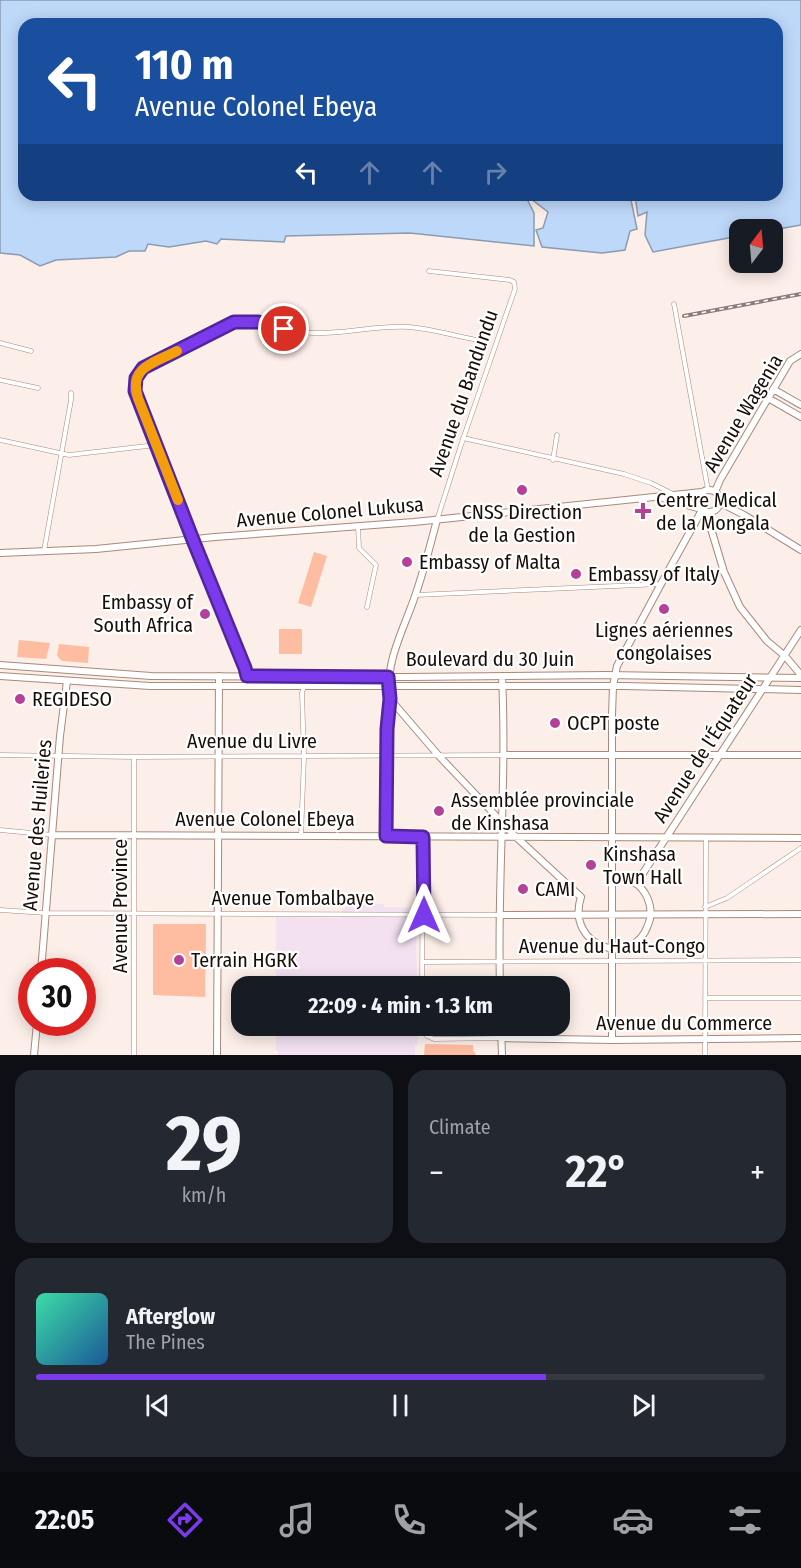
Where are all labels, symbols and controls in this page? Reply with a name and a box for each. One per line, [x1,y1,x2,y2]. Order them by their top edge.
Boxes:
text: 110 m [135,40,234,90]
icon: left [36,42,114,120]
text: Avenue Colonel Ebeya [135,91,377,123]
icon: left [290,156,323,189]
icon: ahead [353,156,386,189]
icon: ahead [416,156,449,189]
icon: right [479,156,512,189]
north arrow [729,219,783,273]
map controls [729,219,783,273]
pin [258,303,309,354]
street label: Avenue du Bandundu [423,306,503,480]
icon: arrive [267,312,300,345]
street label: Avenue Wagenia [698,350,788,476]
marker: CNSS Direction de la Gestion [515,483,529,497]
place label: Centre Medical de la Mongala [656,488,777,535]
street label: Avenue Colonel Lukusa [235,492,425,532]
place label: CNSS Direction de la Gestion [462,500,582,547]
marker: Centre Medical de la Mongala [634,502,652,520]
place label: Embassy of Malta [419,550,561,574]
marker: Embassy of Malta [400,555,414,569]
place label: Embassy of Italy [588,562,720,586]
marker: Embassy of Italy [569,567,583,581]
place label: Embassy of South Africa [94,590,195,637]
marker: Lignes aériennes congolaises [657,602,671,616]
marker: Embassy of South Africa [198,607,212,621]
place label: Lignes aériennes congolaises [595,618,733,665]
street label: Boulevard du 30 Juin [406,647,574,671]
street label: Avenue de l'Équateur [648,669,762,827]
place label: REGIDESO [32,687,112,711]
marker: REGIDESO [13,692,27,706]
place label: OCPT poste [567,711,660,735]
marker: OCPT poste [548,716,562,730]
street label: Avenue du Livre [187,729,317,753]
street label: Avenue des Huileries [18,738,56,912]
place label: Assemblée provinciale de Kinshasa [451,788,634,835]
marker: Assemblée provinciale de Kinshasa [432,804,446,818]
street label: Avenue Colonel Ebeya [175,807,355,831]
street label: Avenue Province [108,839,132,973]
place label: Kinshasa Town Hall [603,842,682,889]
marker: Kinshasa Town Hall [584,858,598,872]
place label: CAMI [535,877,575,901]
marker: CAMI [516,882,530,896]
position arrow [392,883,456,947]
street label: Avenue Tombalbaye [212,886,374,910]
street label: Avenue du Haut-Congo [519,934,705,958]
place label: Terrain HGRK [191,948,298,972]
marker: Terrain HGRK [172,953,186,967]
speed limit sign: 30 [18,958,96,1036]
text: 22:09 · 4 min · 1.3 km [308,992,493,1019]
street label: Avenue du Commerce [596,1011,772,1035]
text: 29 [166,1097,242,1191]
text: Climate [429,1115,491,1139]
text: 22° [566,1145,628,1199]
text: − [429,1153,444,1193]
text: + [750,1153,765,1193]
text: km/h [182,1183,226,1207]
text: Afterglow [126,1303,215,1330]
text: The Pines [126,1330,205,1354]
icon: previous [141,1389,174,1422]
icon: pause [384,1389,417,1422]
icon: next [627,1389,660,1422]
icon: directions [164,1499,206,1541]
icon: music [276,1499,318,1541]
icon: phone [388,1499,430,1541]
icon: climate [500,1499,542,1541]
icon: car [612,1499,654,1541]
icon: filters [724,1499,766,1541]
text: 22:05 [35,1504,94,1536]

